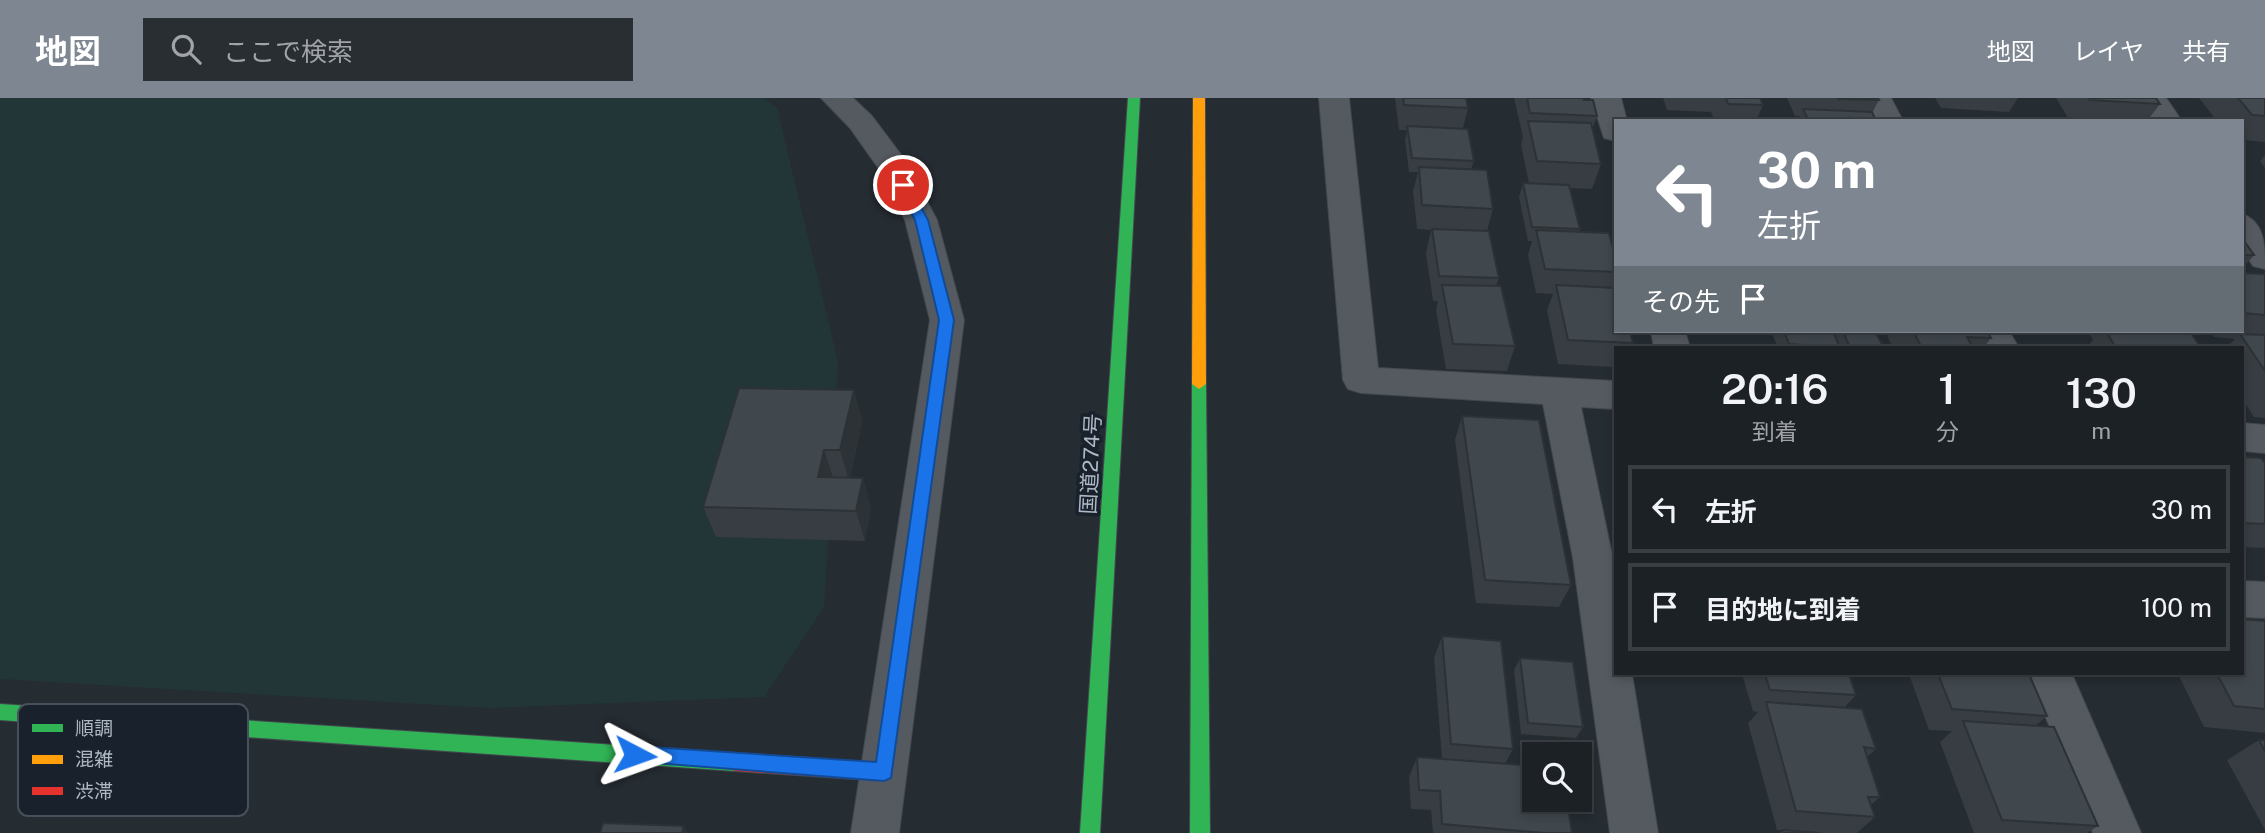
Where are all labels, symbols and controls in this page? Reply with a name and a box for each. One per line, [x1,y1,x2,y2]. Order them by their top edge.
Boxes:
search box [143,18,633,81]
icon: search [167,30,205,68]
text: 地図 [35,32,101,70]
text: ここで検索 [223,36,353,67]
text: 地図 [1987,37,2035,65]
text: レイヤ [2073,37,2144,65]
text: 共有 [2182,37,2230,65]
text: 30 m [1757,141,1876,199]
icon: left [1642,147,1733,238]
pin [873,155,933,215]
icon: arrive [884,166,922,204]
text: 左折 [1757,207,1821,244]
icon: arrive [1734,280,1772,318]
text: その先 [1642,286,1720,317]
text: 20:16 [1721,364,1829,413]
text: 1 [1938,364,1956,413]
text: 130 [2066,368,2137,417]
street label: 国道274号 [1075,413,1106,515]
text: m [2091,417,2111,444]
text: 到着 [1752,418,1798,445]
text: 分 [1936,418,1959,445]
icon: left [1646,490,1684,528]
text: 30 m [2151,494,2212,525]
text: 左折 [1705,496,1757,527]
icon: arrive [1646,588,1684,626]
text: 100 m [2141,592,2212,623]
text: 目的地に到着 [1705,594,1861,625]
legend [18,704,248,816]
text: 順調 [75,717,113,739]
position arrow [598,718,672,792]
map controls [1522,742,1592,812]
button: search [1522,742,1592,812]
text: 混雑 [75,748,113,770]
text: 渋滞 [75,780,113,802]

